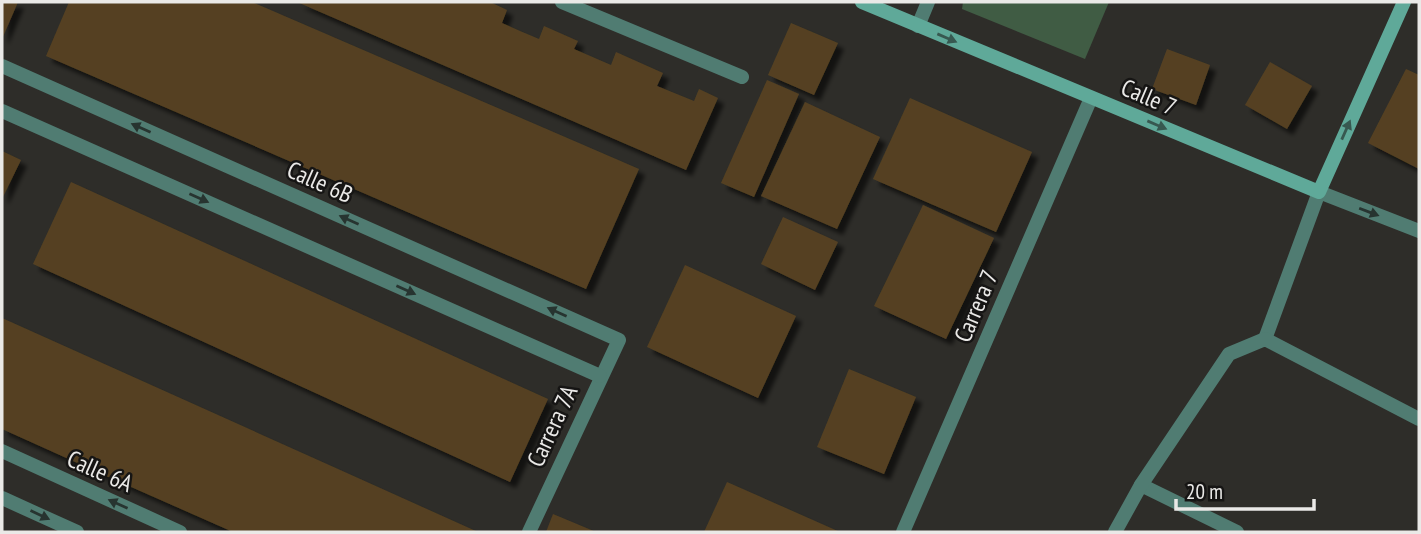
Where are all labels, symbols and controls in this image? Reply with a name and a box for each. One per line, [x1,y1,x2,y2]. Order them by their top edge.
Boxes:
one-way arrow [937,33,958,44]
street label: Calle 7 [1117,72,1181,122]
one-way arrow [1147,120,1168,131]
one-way arrow [1340,120,1352,140]
one-way arrow [131,122,151,134]
street label: Calle 6B [282,154,358,210]
one-way arrow [188,193,209,204]
one-way arrow [1359,206,1380,217]
one-way arrow [339,214,359,226]
street label: Carrera 7 [947,265,1005,347]
one-way arrow [396,285,417,296]
one-way arrow [547,306,567,318]
street label: Carrera 7A [520,380,585,472]
street label: Calle 6A [62,443,138,499]
scale bar [1176,468,1314,512]
text: 20 m [1186,478,1223,505]
one-way arrow [108,498,128,510]
one-way arrow [29,510,50,521]

